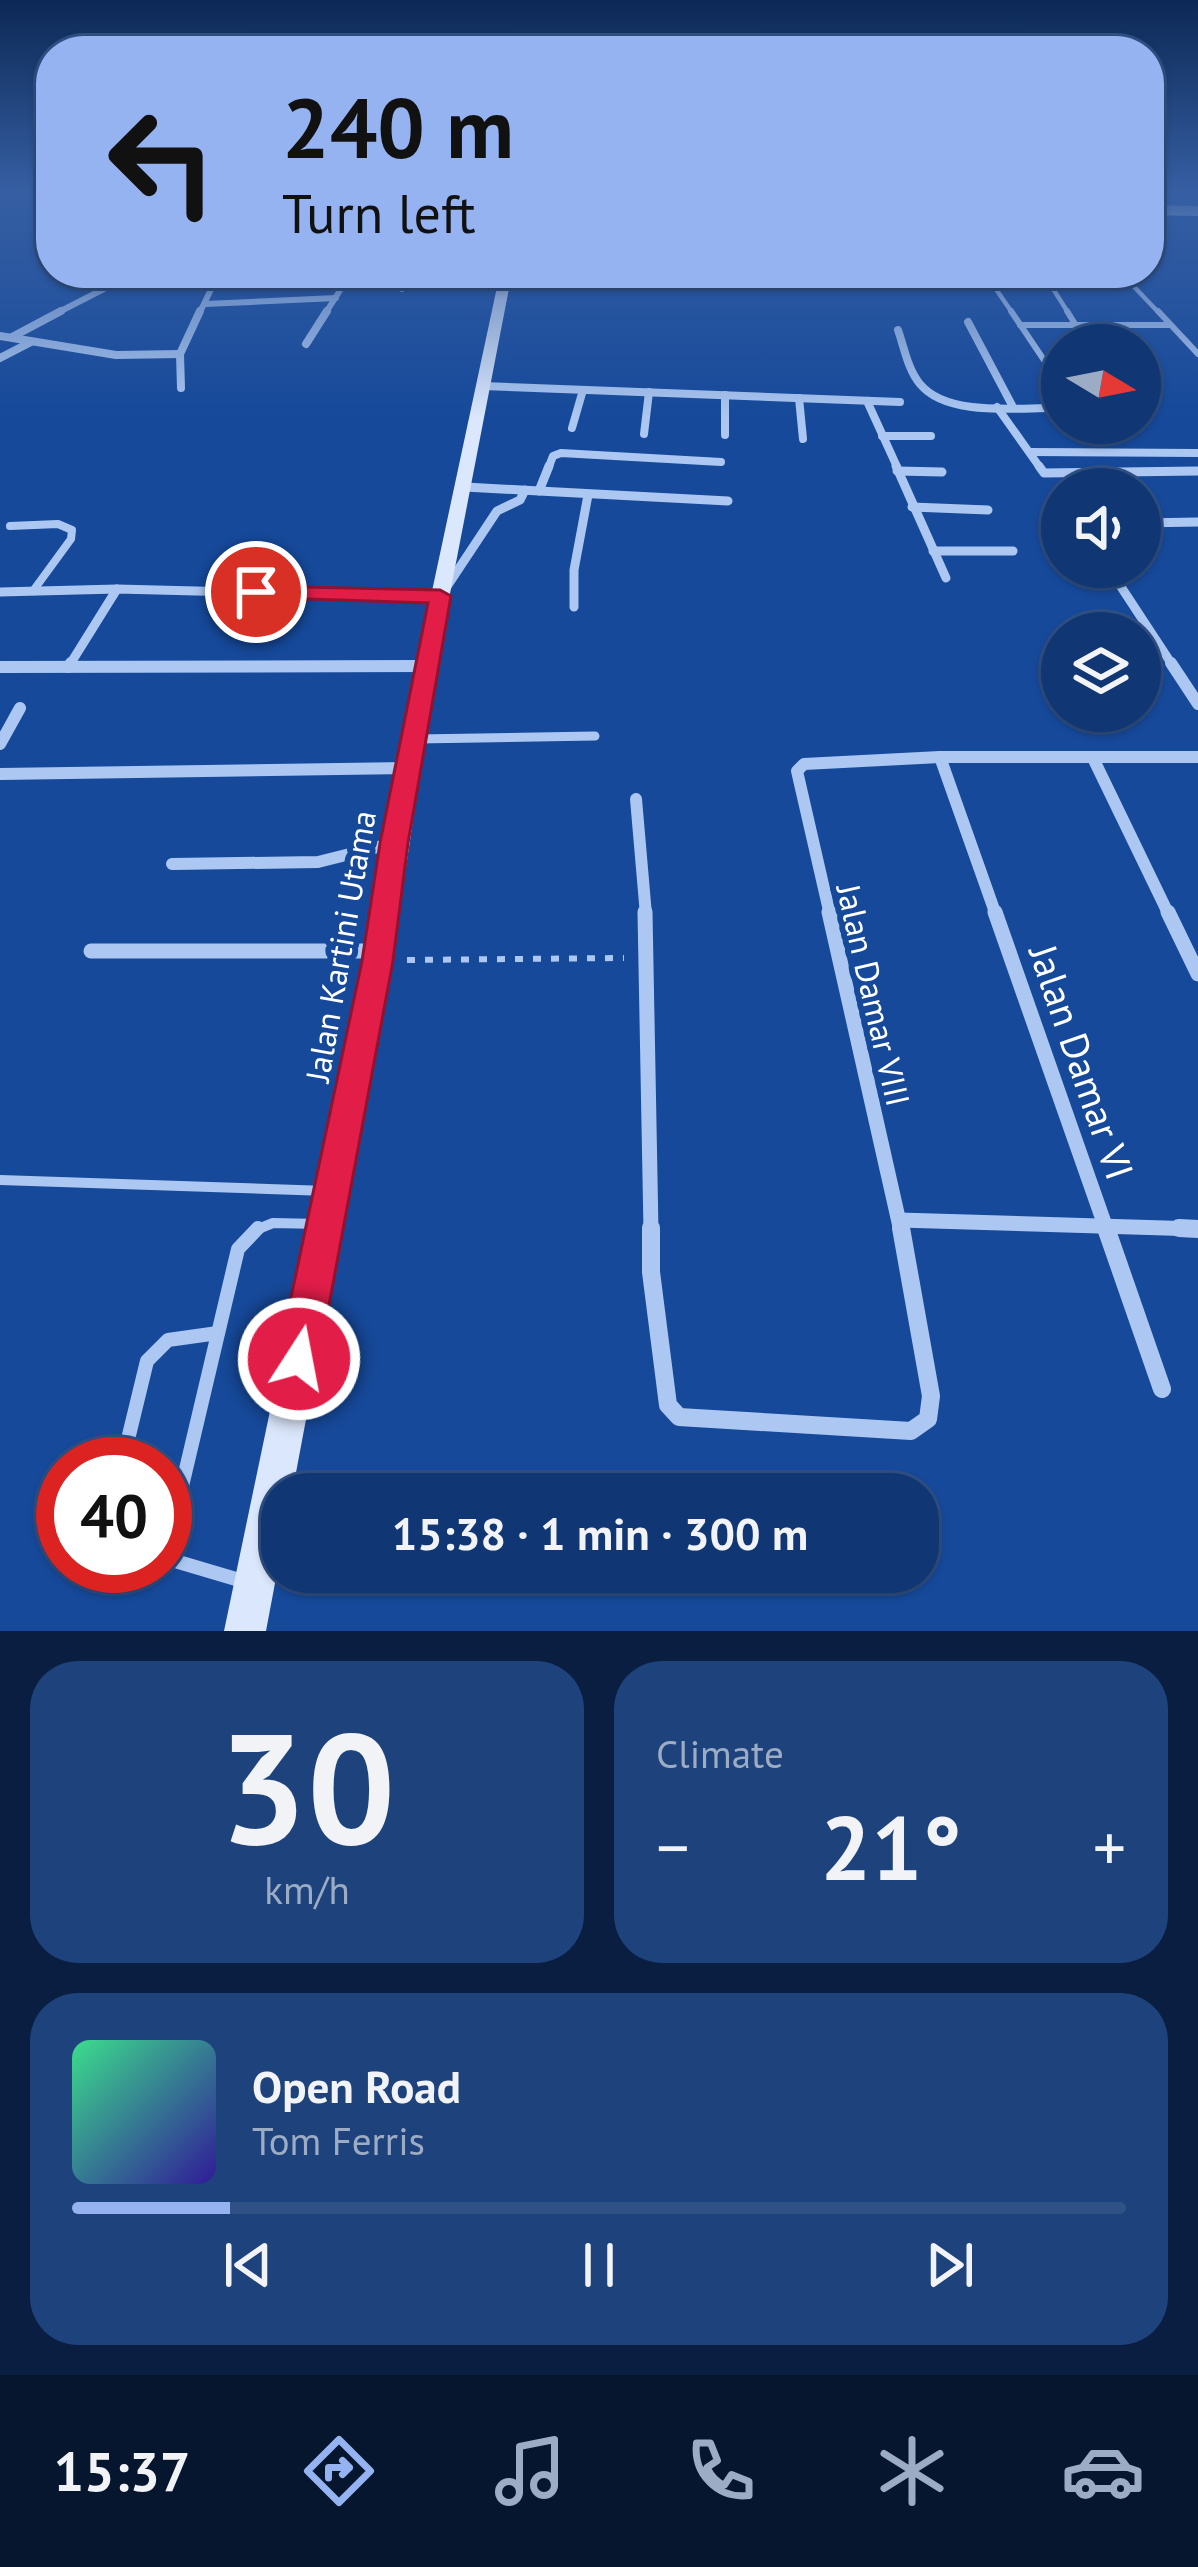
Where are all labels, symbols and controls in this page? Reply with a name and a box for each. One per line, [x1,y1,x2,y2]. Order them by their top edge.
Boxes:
text: 240 m [282,72,514,181]
icon: left [84,84,240,240]
text: Turn left [282,178,476,248]
north arrow [1041,324,1161,444]
map controls [1041,324,1161,732]
button: sound [1041,468,1161,588]
pin [205,541,307,643]
icon: arrive [223,559,289,625]
button: layers [1041,612,1161,732]
street label: Jalan Kartini Utama [295,807,385,1087]
street label: Jalan Damar VIII [827,878,920,1110]
street label: Jalan Damar VI [1017,936,1146,1186]
position arrow [236,1296,362,1422]
speed limit sign: 40 [36,1437,192,1593]
text: 15:38 · 1 min · 300 m [392,1504,808,1562]
text: 30 [219,1685,395,1887]
text: Climate [656,1728,784,1779]
text: 21° [820,1788,962,1905]
text: − [656,1804,689,1889]
text: + [1093,1804,1126,1889]
text: km/h [264,1864,350,1915]
text: Open Road [252,2057,461,2115]
text: Tom Ferris [252,2115,425,2166]
icon: previous [215,2232,281,2298]
icon: pause [566,2232,632,2298]
icon: next [917,2232,983,2298]
icon: directions [297,2429,381,2513]
icon: music [488,2429,572,2513]
icon: phone [679,2429,763,2513]
icon: climate [870,2429,954,2513]
icon: car [1061,2429,1145,2513]
text: 15:37 [53,2436,190,2506]

